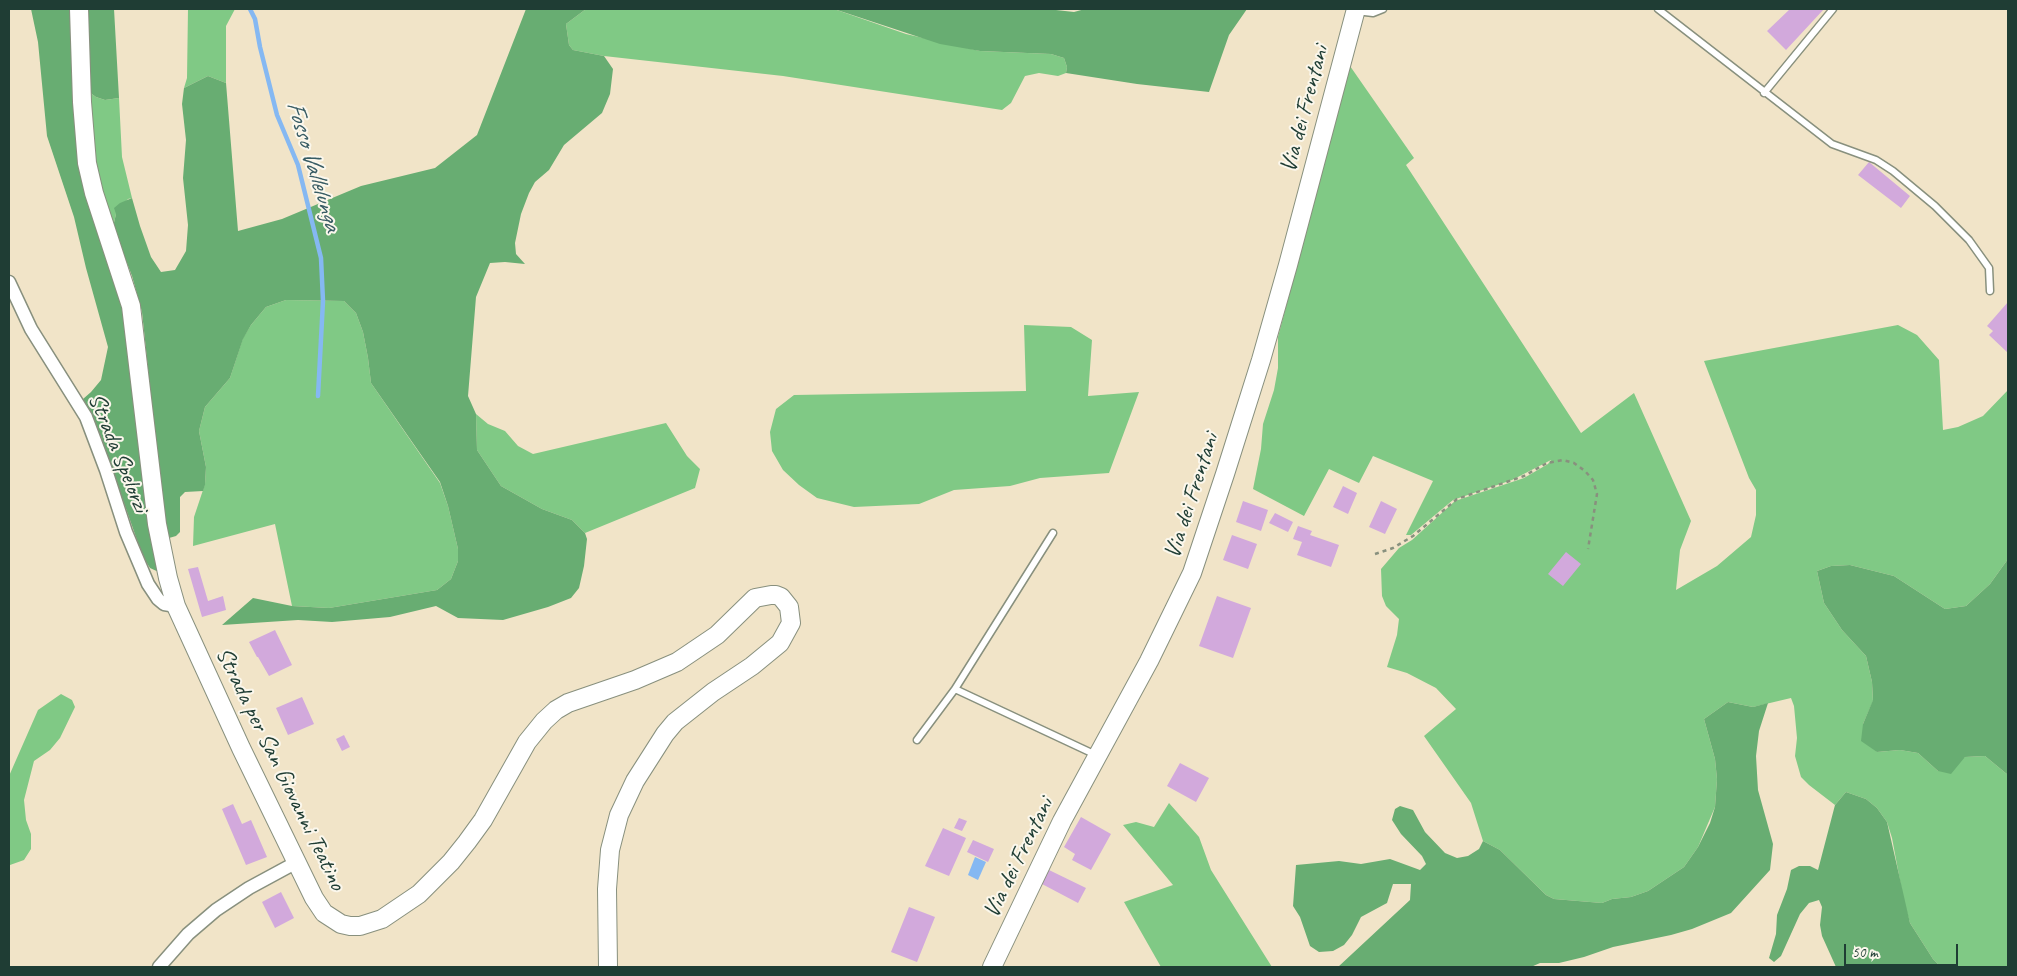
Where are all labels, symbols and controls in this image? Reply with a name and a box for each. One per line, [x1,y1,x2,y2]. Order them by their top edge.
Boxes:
street label: Via dei Frentani [1274,43,1336,175]
water label: Fosso Vallelunga [279,97,347,235]
street label: Strada Spelorzi [81,389,155,517]
street label: Via dei Frentani [1158,430,1226,562]
street label: Strada per San Giovanni Teatino [209,643,351,895]
street label: Via dei Frentani [978,793,1060,923]
scale bar [1847,934,1961,966]
text: 50 m [1852,943,1878,962]

